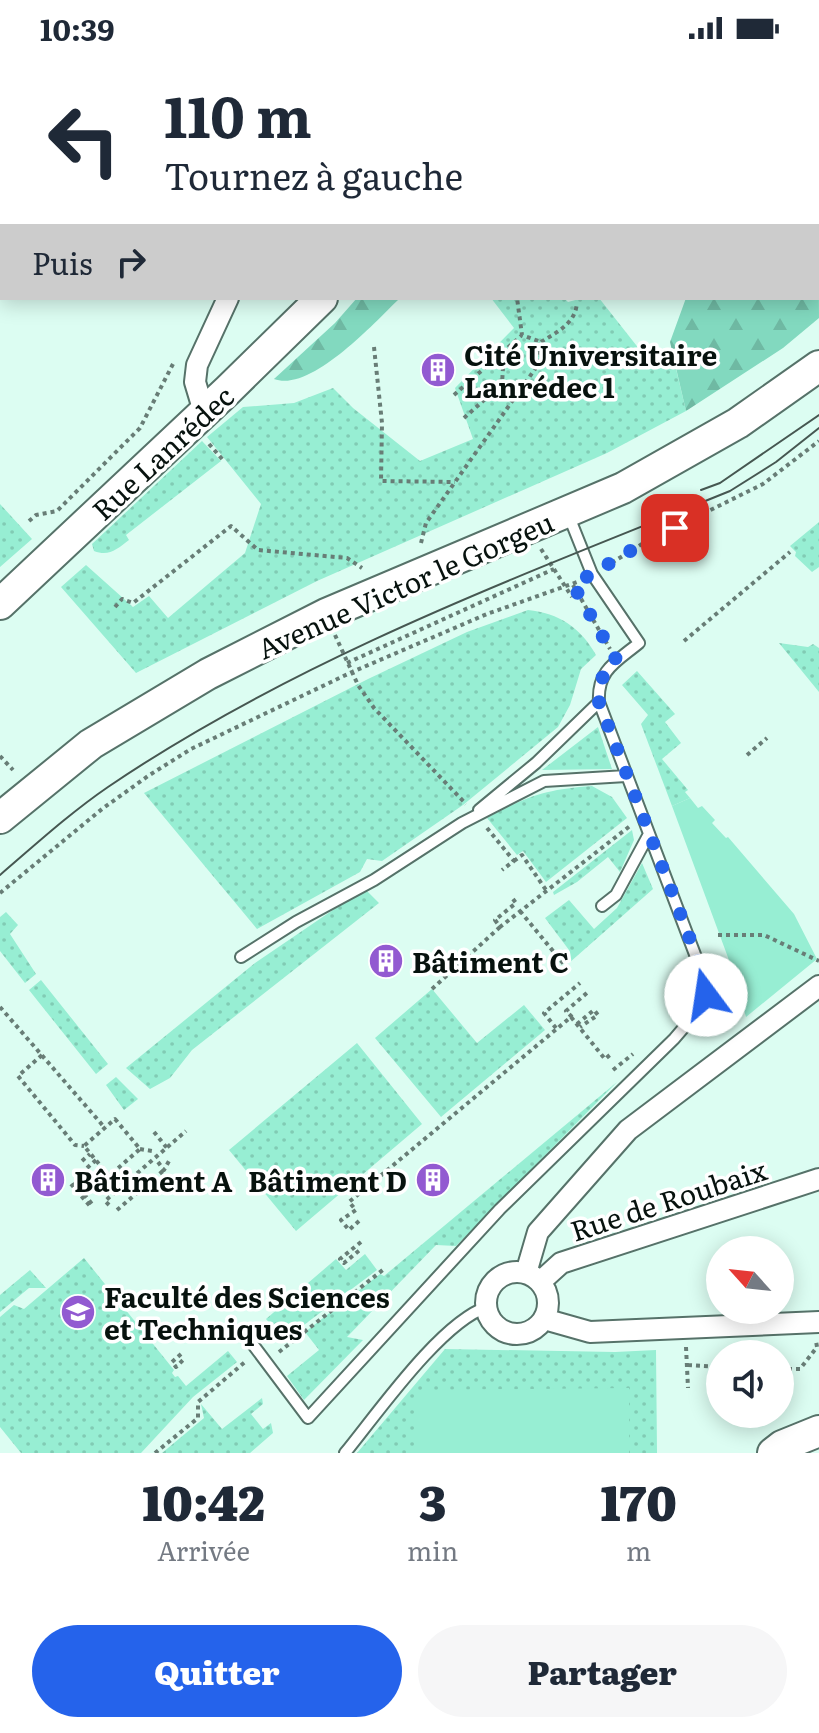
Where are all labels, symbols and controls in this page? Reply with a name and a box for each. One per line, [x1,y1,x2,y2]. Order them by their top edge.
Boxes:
text: 10:39 [40,6,115,50]
text: 110 m [164,72,312,155]
icon: left [32,88,136,192]
text: Tournez à gauche [164,148,463,201]
text: Puis [32,240,93,284]
icon: right [109,240,153,284]
place label: Cité Universitaire Lanrédec 1 [464,333,717,407]
building icon: Cité Universitaire Lanrédec 1 [419,351,457,389]
street label: Rue Lanrédec [82,375,242,529]
pin [641,494,709,562]
street label: Avenue Victor le Gorgeu [250,500,560,668]
icon: arrive [653,506,697,550]
place label: Bâtiment C [412,940,569,982]
building icon: Bâtiment C [367,942,405,980]
position arrow [664,953,748,1037]
street label: Rue de Roubaix [564,1147,772,1251]
place label: Bâtiment A [74,1159,232,1201]
place label: Bâtiment D [248,1159,407,1201]
building icon: Bâtiment A [29,1161,67,1199]
building icon: Bâtiment D [414,1161,452,1199]
north arrow [706,1236,794,1324]
map controls [706,1236,794,1428]
place label: Faculté des Sciences et Techniques [104,1275,390,1349]
school or university icon: Faculté des Sciences et Techniques [59,1293,97,1331]
button: sound [706,1340,794,1428]
text: 10:42 [142,1465,265,1536]
text: 3 [419,1465,446,1536]
text: 170 [600,1465,677,1536]
text: Arrivée [157,1530,250,1569]
text: min [407,1530,458,1569]
text: m [626,1530,651,1569]
button: Quitter [32,1625,402,1717]
button: Partager [418,1625,787,1717]

